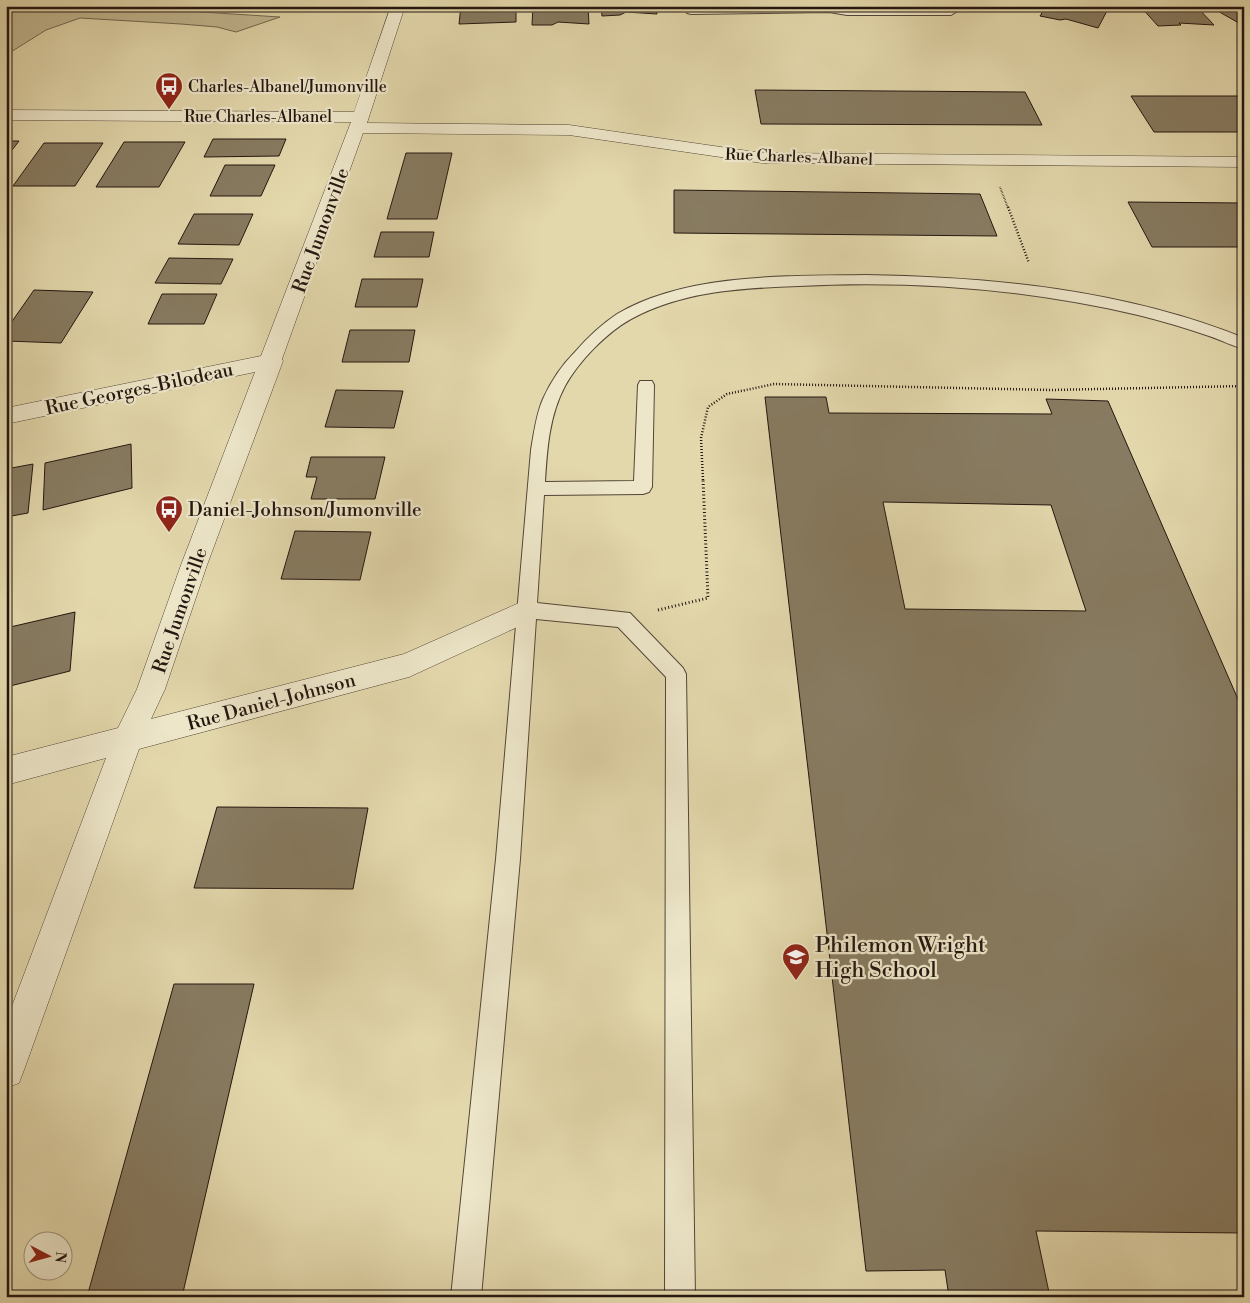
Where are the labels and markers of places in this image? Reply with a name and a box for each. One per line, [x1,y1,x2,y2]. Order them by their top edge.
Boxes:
bus stop icon: Charles-Albanel/Jumonville [154,71,184,110]
place label: Charles-Albanel/Jumonville [188,77,387,97]
bus stop icon: Daniel-Johnson/Jumonville [154,494,184,533]
place label: Daniel-Johnson/Jumonville [188,498,422,522]
place label: Philemon Wright High School [815,932,986,984]
school or university icon: Philemon Wright High School [781,942,811,981]

